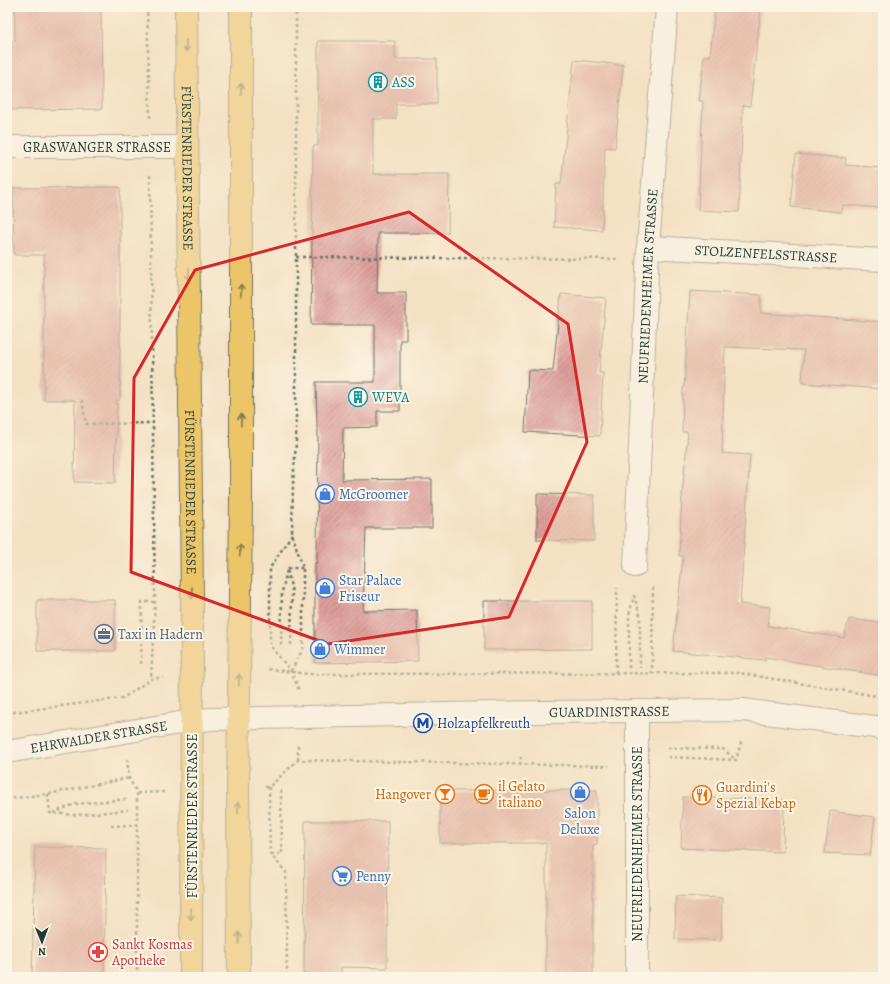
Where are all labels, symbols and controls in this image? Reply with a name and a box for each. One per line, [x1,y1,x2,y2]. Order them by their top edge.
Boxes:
one-way arrow [182,39,190,52]
building icon: ASS [367,71,389,93]
place label: ASS [391,73,415,92]
one-way arrow [237,83,245,96]
street label: FÜRSTENRIEDER STRASSE [177,85,198,251]
street label: GRASWANGER STRASSE [23,138,171,157]
street label: NEUFRIEDENHEIMER STRASSE [633,188,662,384]
street label: STOLZENFELSSTRASSE [694,240,838,267]
one-way arrow [185,267,193,280]
one-way arrow [237,284,245,297]
building icon: WEVA [347,386,369,408]
place label: WEVA [371,388,410,407]
street label: FÜRSTENRIEDER STRASSE [181,409,201,575]
one-way arrow [237,414,245,427]
shop icon: McGroomer [314,483,336,505]
place label: McGroomer [339,485,409,504]
one-way arrow [236,544,244,557]
place label: Star Palace Friseur [339,571,402,606]
shop icon: Star Palace Friseur [314,577,336,599]
one-way arrow [188,586,196,599]
office icon: Taxi in Hadern [93,623,115,645]
place label: Taxi in Hadern [118,625,203,644]
shop icon: Wimmer [309,638,331,660]
place label: Wimmer [333,640,386,659]
one-way arrow [235,674,243,687]
street label: GUARDINISTRASSE [549,701,670,721]
metro station icon: Holzapfelkreuth [412,712,434,734]
place label: Holzapfelkreuth [437,714,531,733]
street label: EHRWALDER STRASSE [29,716,169,757]
street label: FÜRSTENRIEDER STRASSE [183,734,202,898]
street label: NEUFRIEDENHEIMER STRASSE [628,746,647,942]
place label: il Gelato italiano [498,777,545,812]
place label: Guardini's Spezial Kebap [716,778,796,813]
shop icon: Salon Deluxe [569,781,591,803]
bar icon: Hangover [434,783,456,805]
cafe icon: il Gelato italiano [473,783,495,805]
restaurant icon: Guardini's Spezial Kebap [691,784,713,806]
place label: Hangover [375,785,432,804]
one-way arrow [234,802,242,815]
place label: Salon Deluxe [560,804,600,839]
supermarket icon: Penny [331,865,353,887]
place label: Penny [356,867,391,886]
one-way arrow [187,907,195,920]
north arrow [22,922,62,962]
one-way arrow [235,932,243,945]
place label: Sankt Kosmas Apotheke [111,935,192,970]
pharmacy icon: Sankt Kosmas Apotheke [87,941,109,963]
text: N [38,944,46,959]

